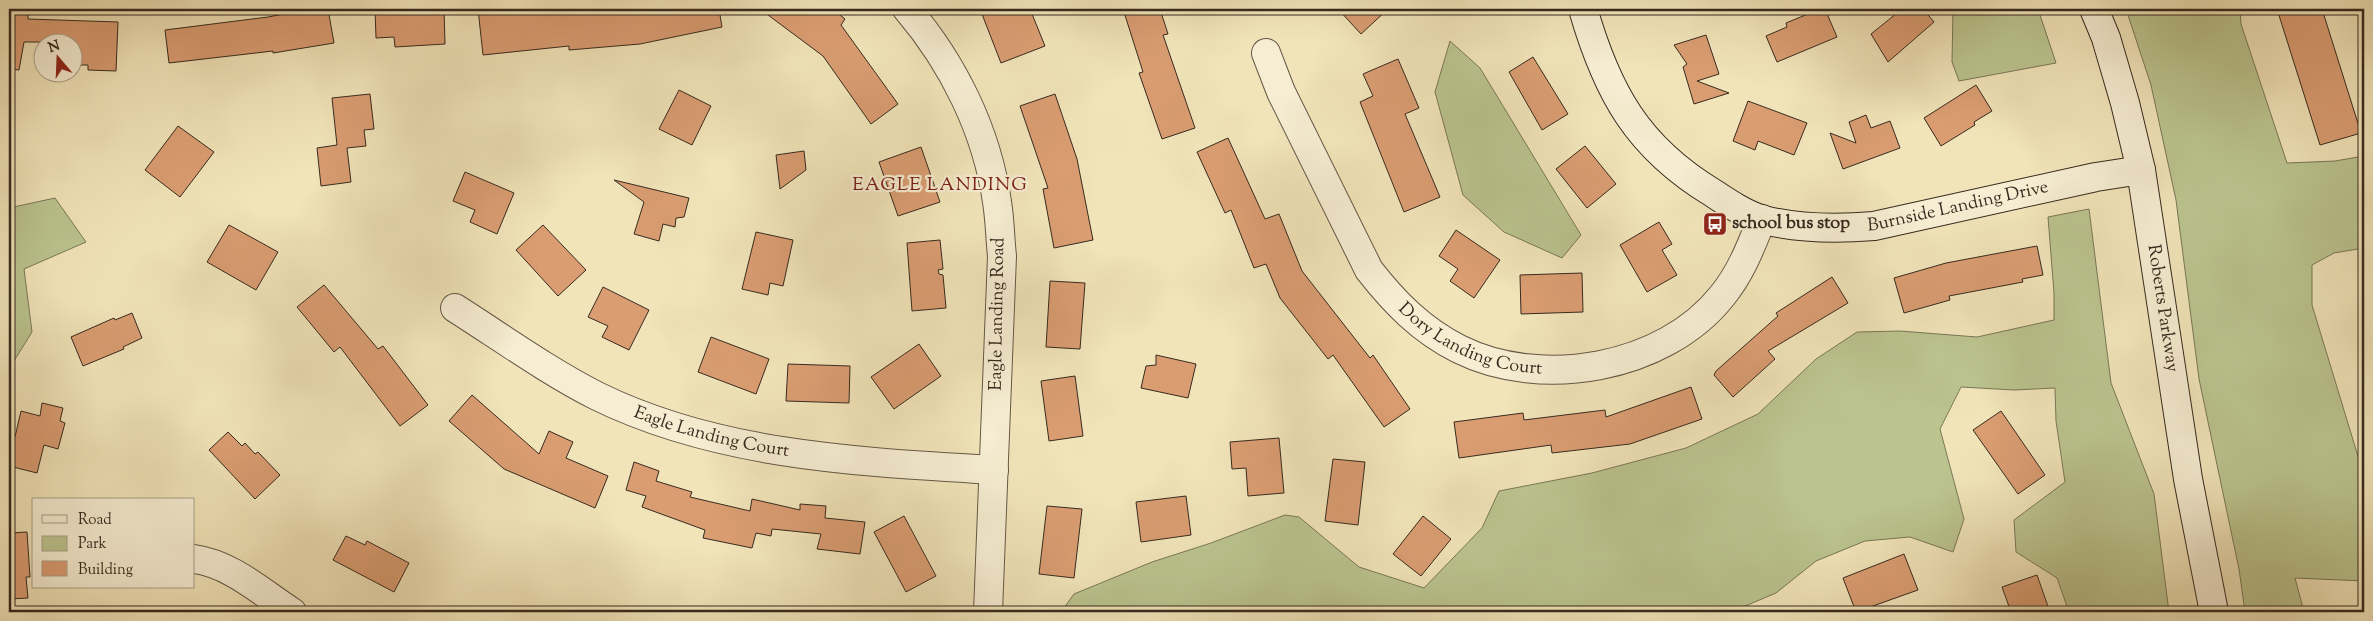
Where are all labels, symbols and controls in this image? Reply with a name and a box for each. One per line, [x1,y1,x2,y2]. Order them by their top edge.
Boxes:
north arrow [32,32,82,82]
text: N [46,36,63,59]
district label: EAGLE LANDING [852,172,1028,199]
street label: Burnside Landing Drive [1866,175,2051,239]
bus stop icon: school bus stop [1702,211,1728,237]
place label: school bus stop [1732,211,1850,237]
street label: Eagle Landing Road [984,237,1012,391]
street label: Roberts Parkway [2140,243,2185,374]
street label: Dory Landing Court [1392,297,1543,382]
street label: Eagle Landing Court [630,400,791,465]
legend [32,498,195,588]
text: Road [78,510,112,531]
text: Park [78,534,107,555]
text: Building [78,560,133,581]

